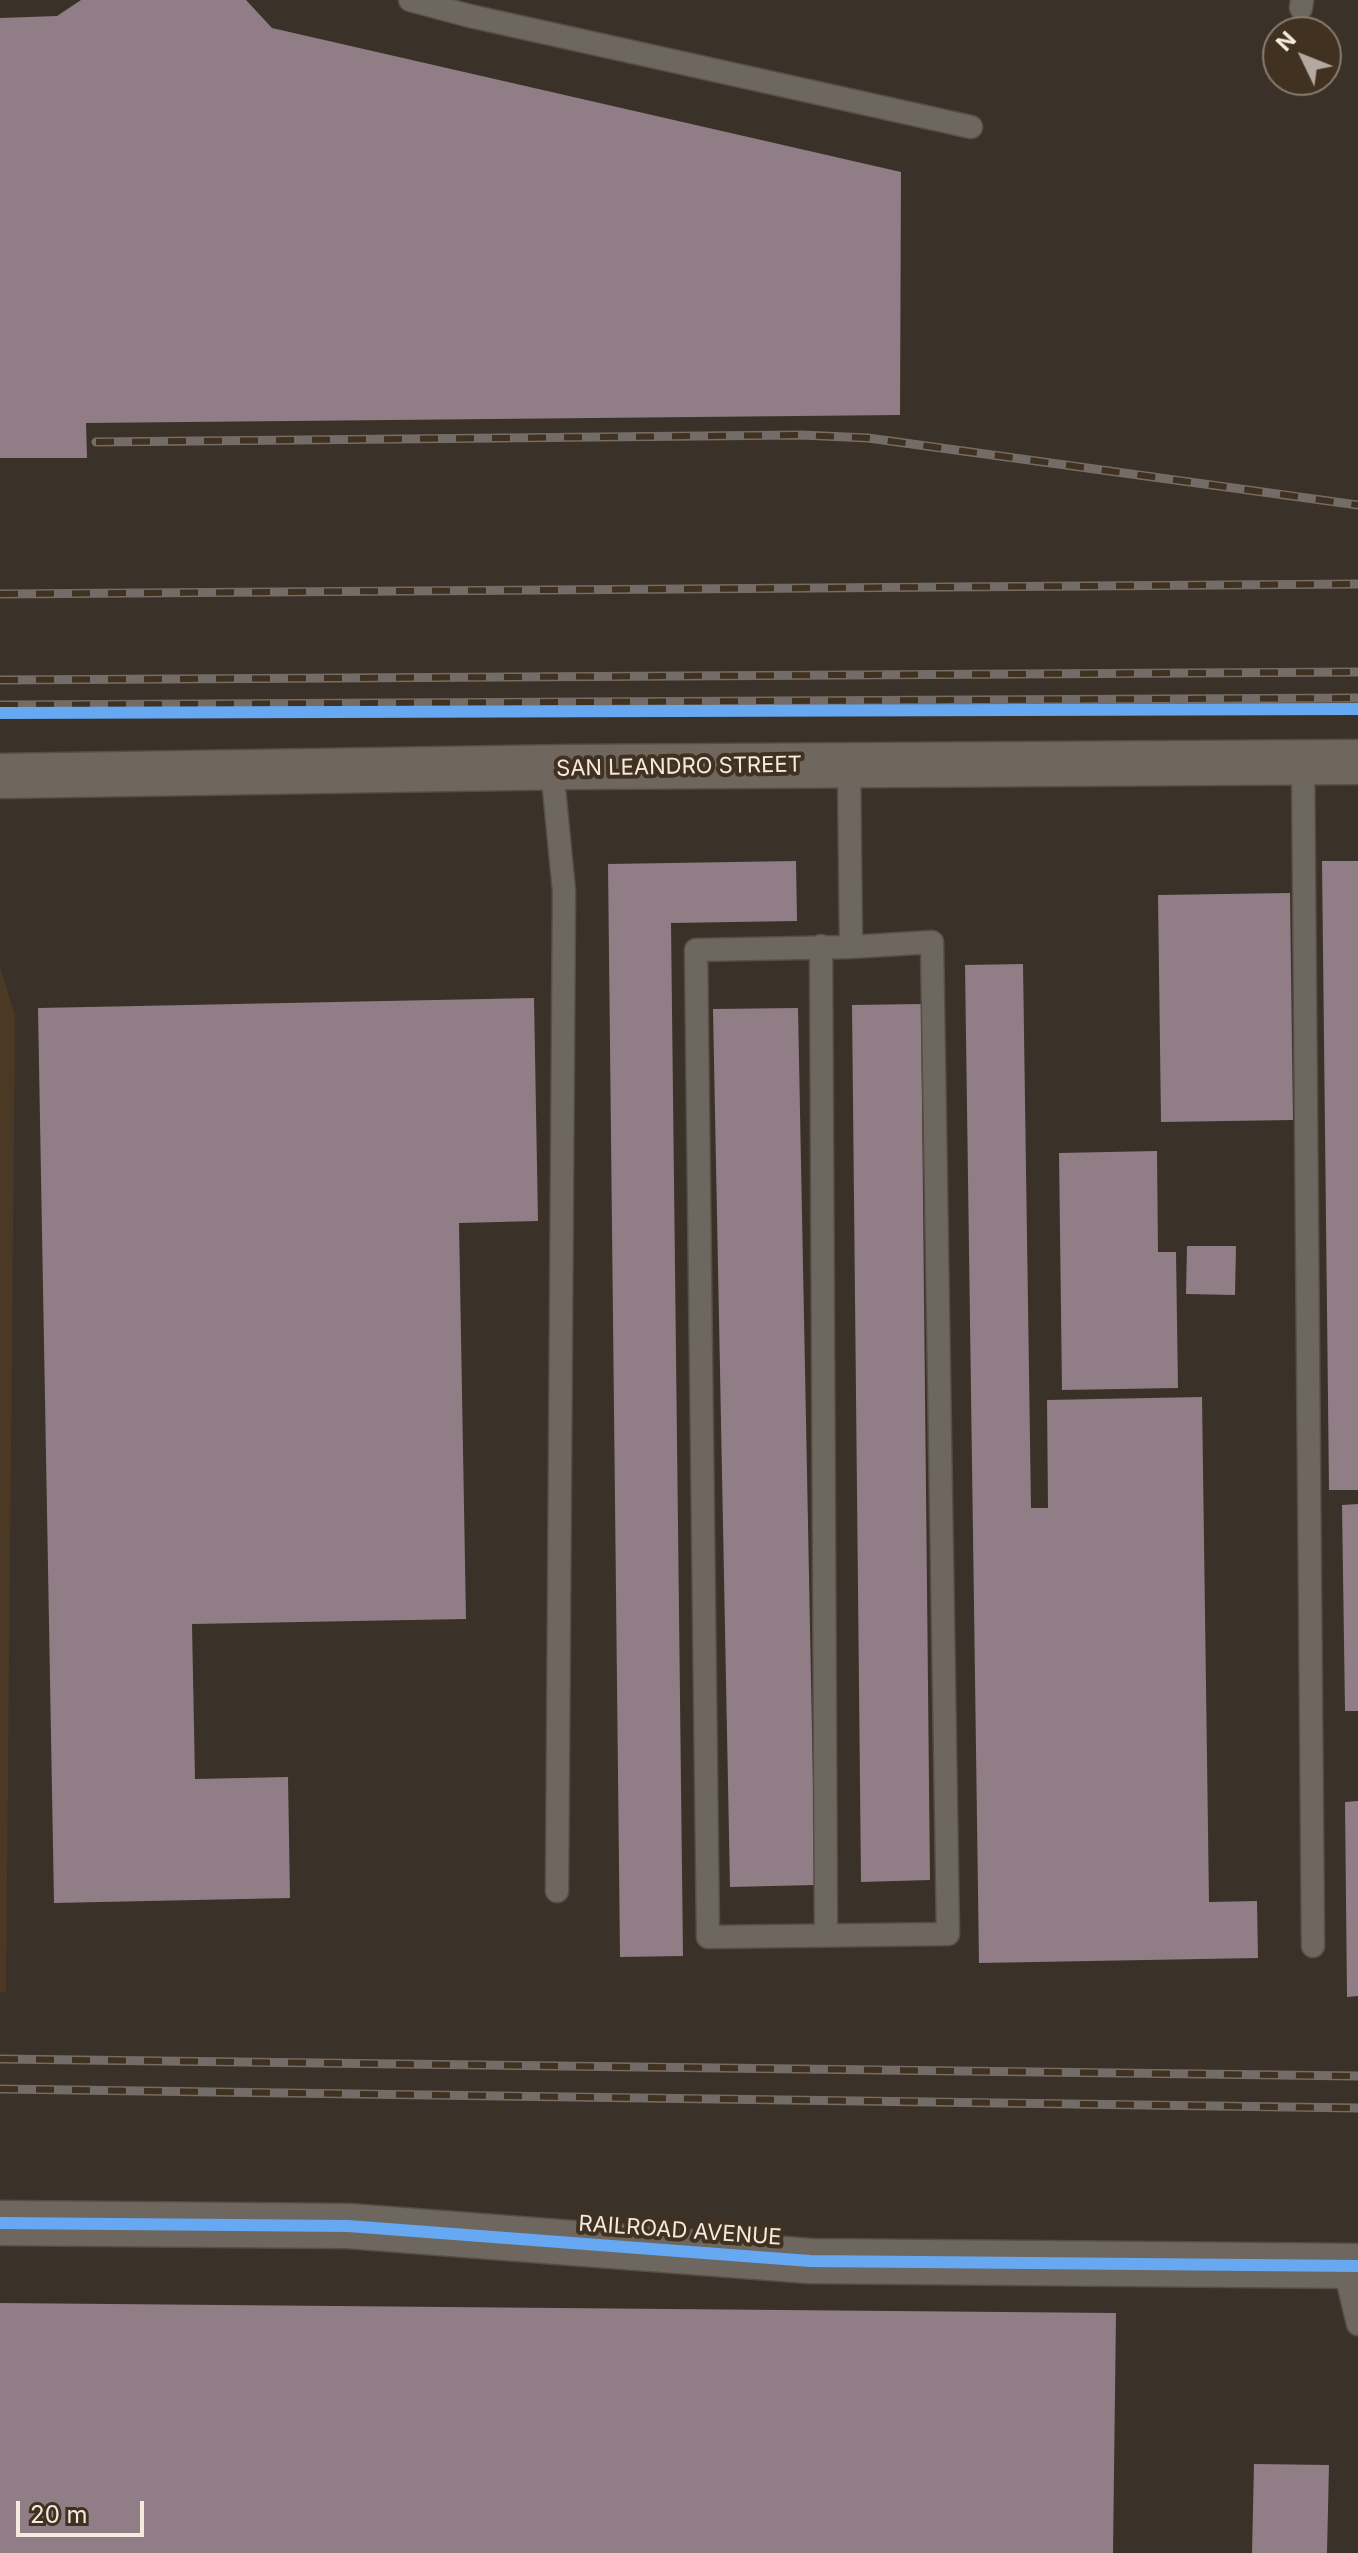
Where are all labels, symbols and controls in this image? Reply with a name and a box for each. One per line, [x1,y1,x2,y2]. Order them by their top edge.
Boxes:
north arrow [1262,16,1342,96]
text: N [1271,26,1301,56]
street label: SAN LEANDRO STREET [556,752,802,782]
street label: RAILROAD AVENUE [578,2211,782,2251]
scale bar [20,2485,148,2535]
text: 20 m [30,2500,88,2529]

